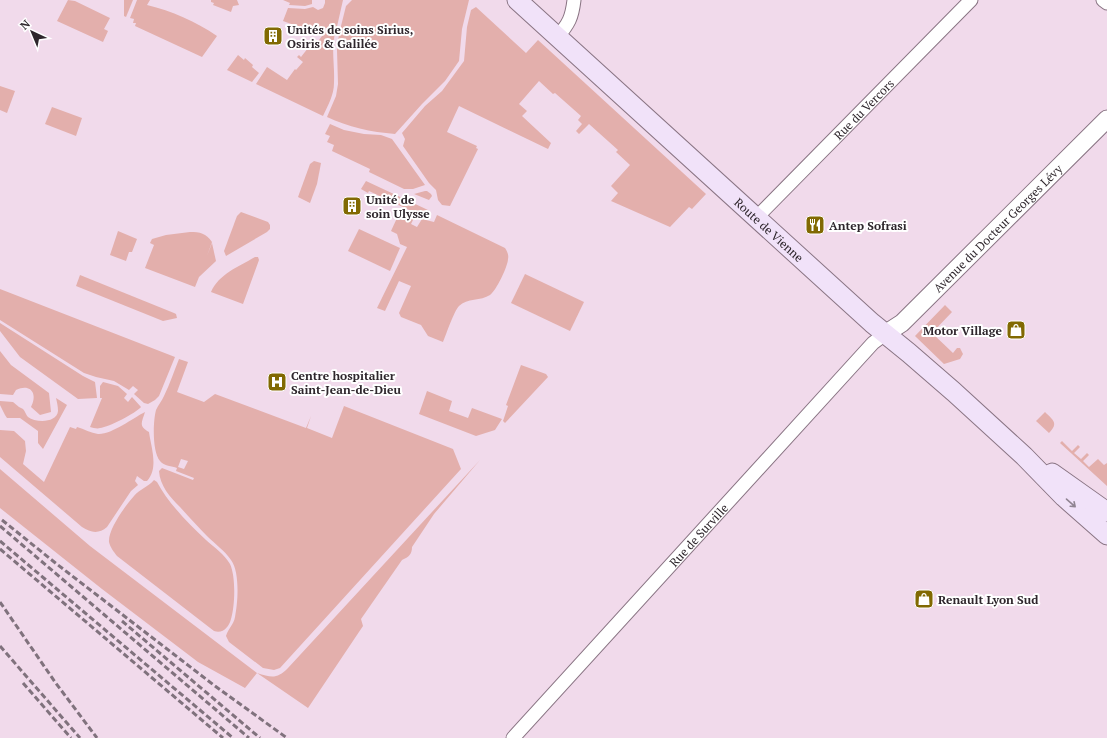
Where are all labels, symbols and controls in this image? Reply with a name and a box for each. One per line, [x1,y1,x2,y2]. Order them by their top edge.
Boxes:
north arrow [12,12,52,52]
text: N [17,16,33,33]
place label: Unités de soins Sirius, Osiris & Galilée [287,22,413,51]
building icon: Unités de soins Sirius, Osiris & Galilée [262,25,284,47]
street label: Rue du Vercors [830,76,897,143]
street label: Avenue du Docteur Georges Lévy [930,160,1066,295]
place label: Unité de soin Ulysse [366,192,430,221]
street label: Route de Vienne [732,194,807,265]
building icon: Unité de soin Ulysse [341,195,363,217]
restaurant icon: Antep Sofrasi [804,214,826,236]
place label: Antep Sofrasi [829,218,907,233]
shop icon: Motor Village [1005,319,1027,341]
place label: Motor Village [923,323,1003,338]
place label: Centre hospitalier Saint-Jean-de-Dieu [291,368,401,397]
hospital icon: Centre hospitalier Saint-Jean-de-Dieu [266,371,288,393]
one-way arrow [1066,499,1076,508]
street label: Rue de Surville [666,500,731,569]
shop icon: Renault Lyon Sud [913,588,935,610]
place label: Renault Lyon Sud [938,592,1039,607]

